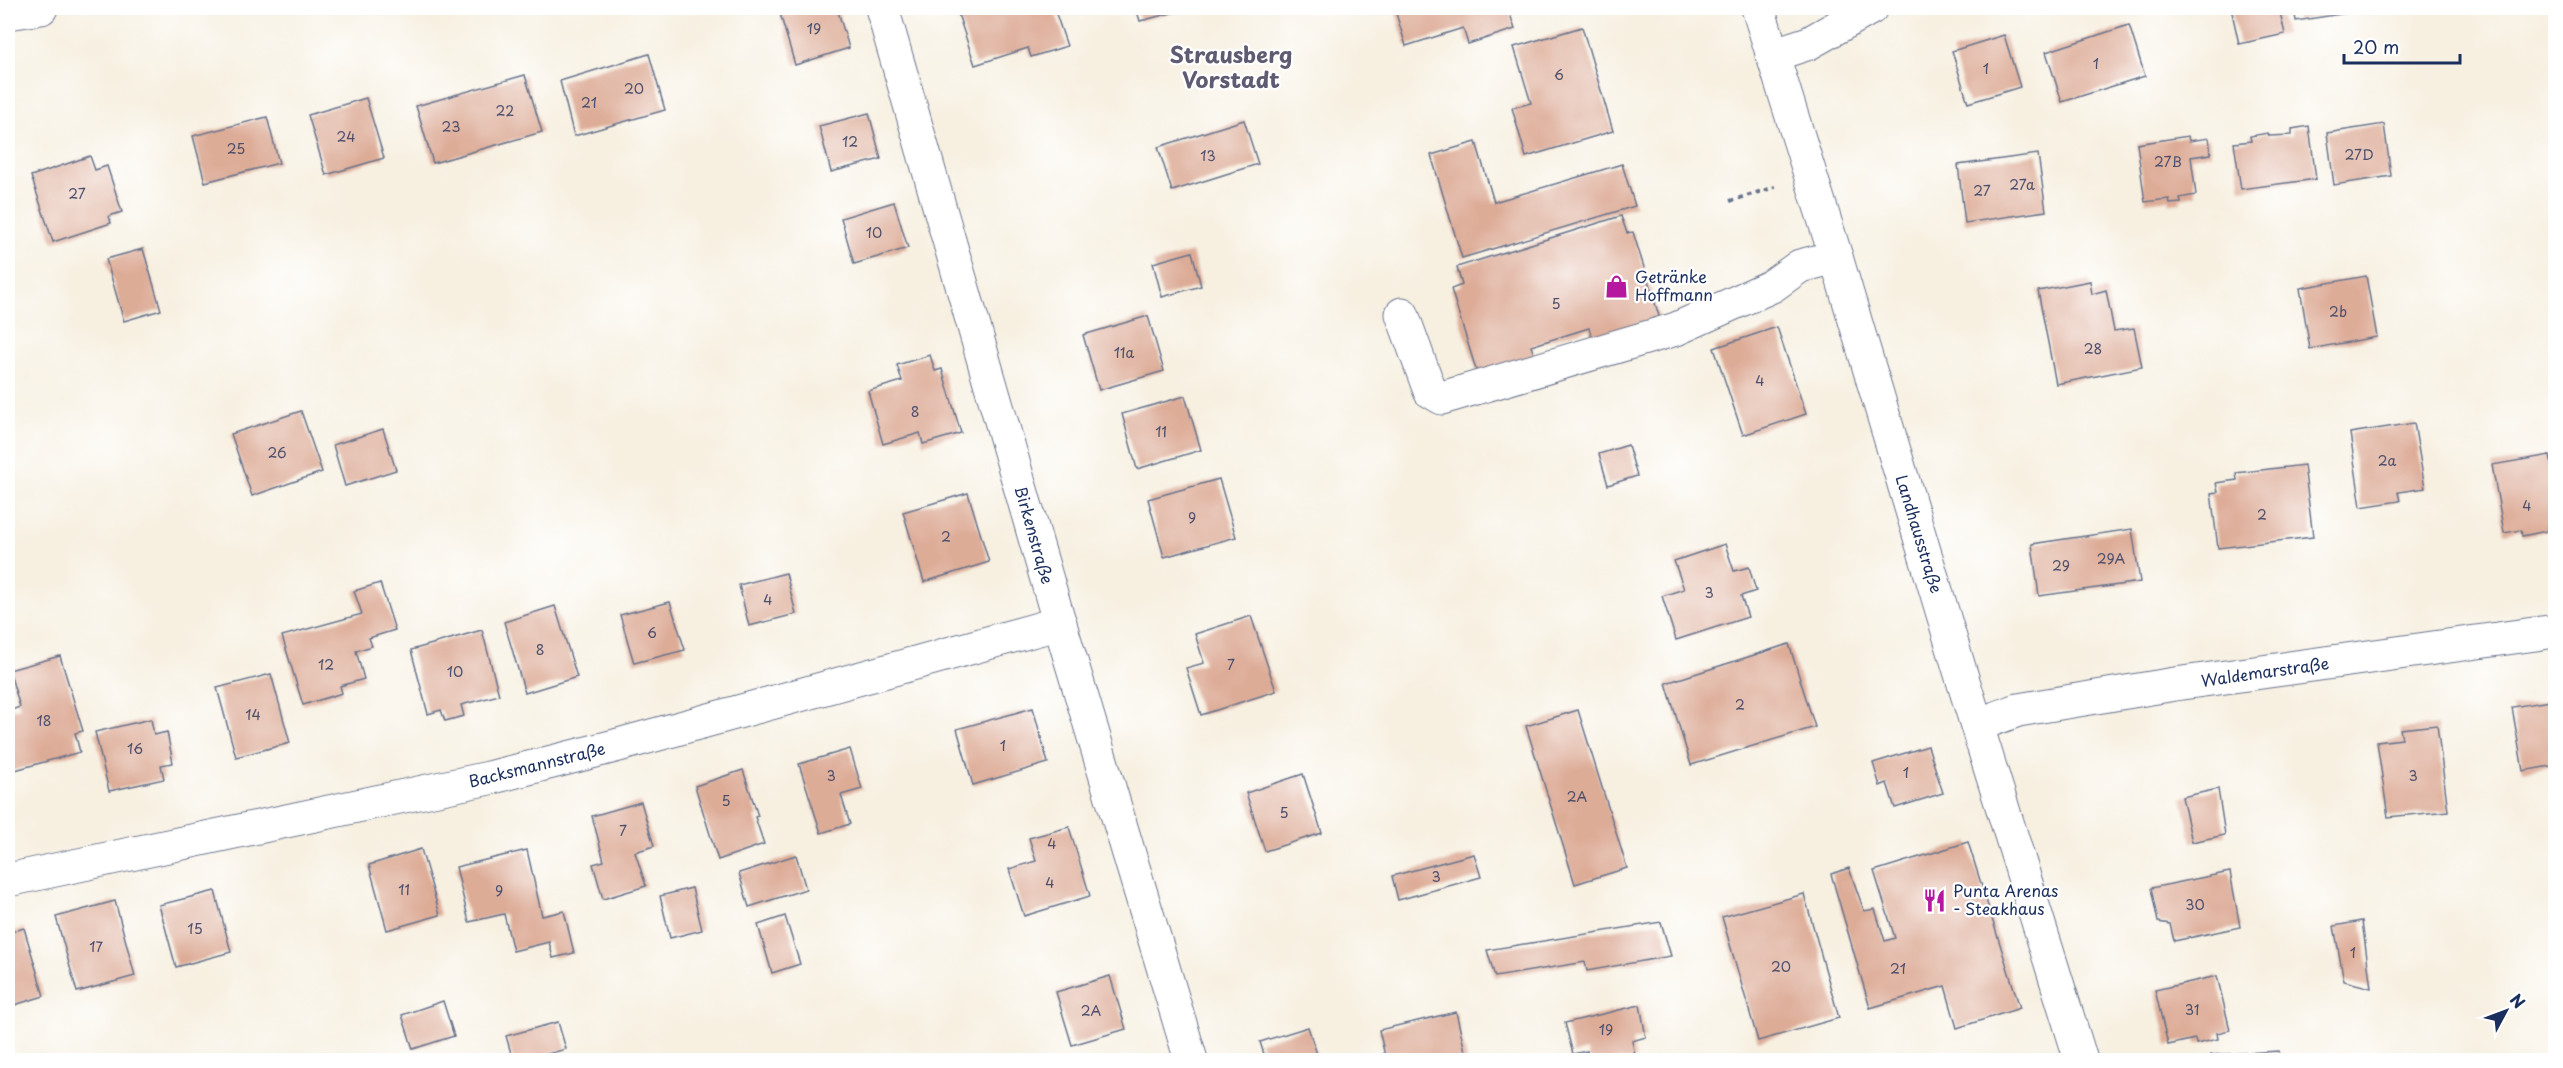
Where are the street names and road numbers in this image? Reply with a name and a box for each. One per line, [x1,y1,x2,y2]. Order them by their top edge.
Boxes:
street label: Landhausstraße [1891,472,1949,596]
street label: Birkenstraße [1009,483,1060,587]
street label: Waldemarstraße [2199,650,2330,692]
street label: Backsmannstraße [466,735,608,793]

